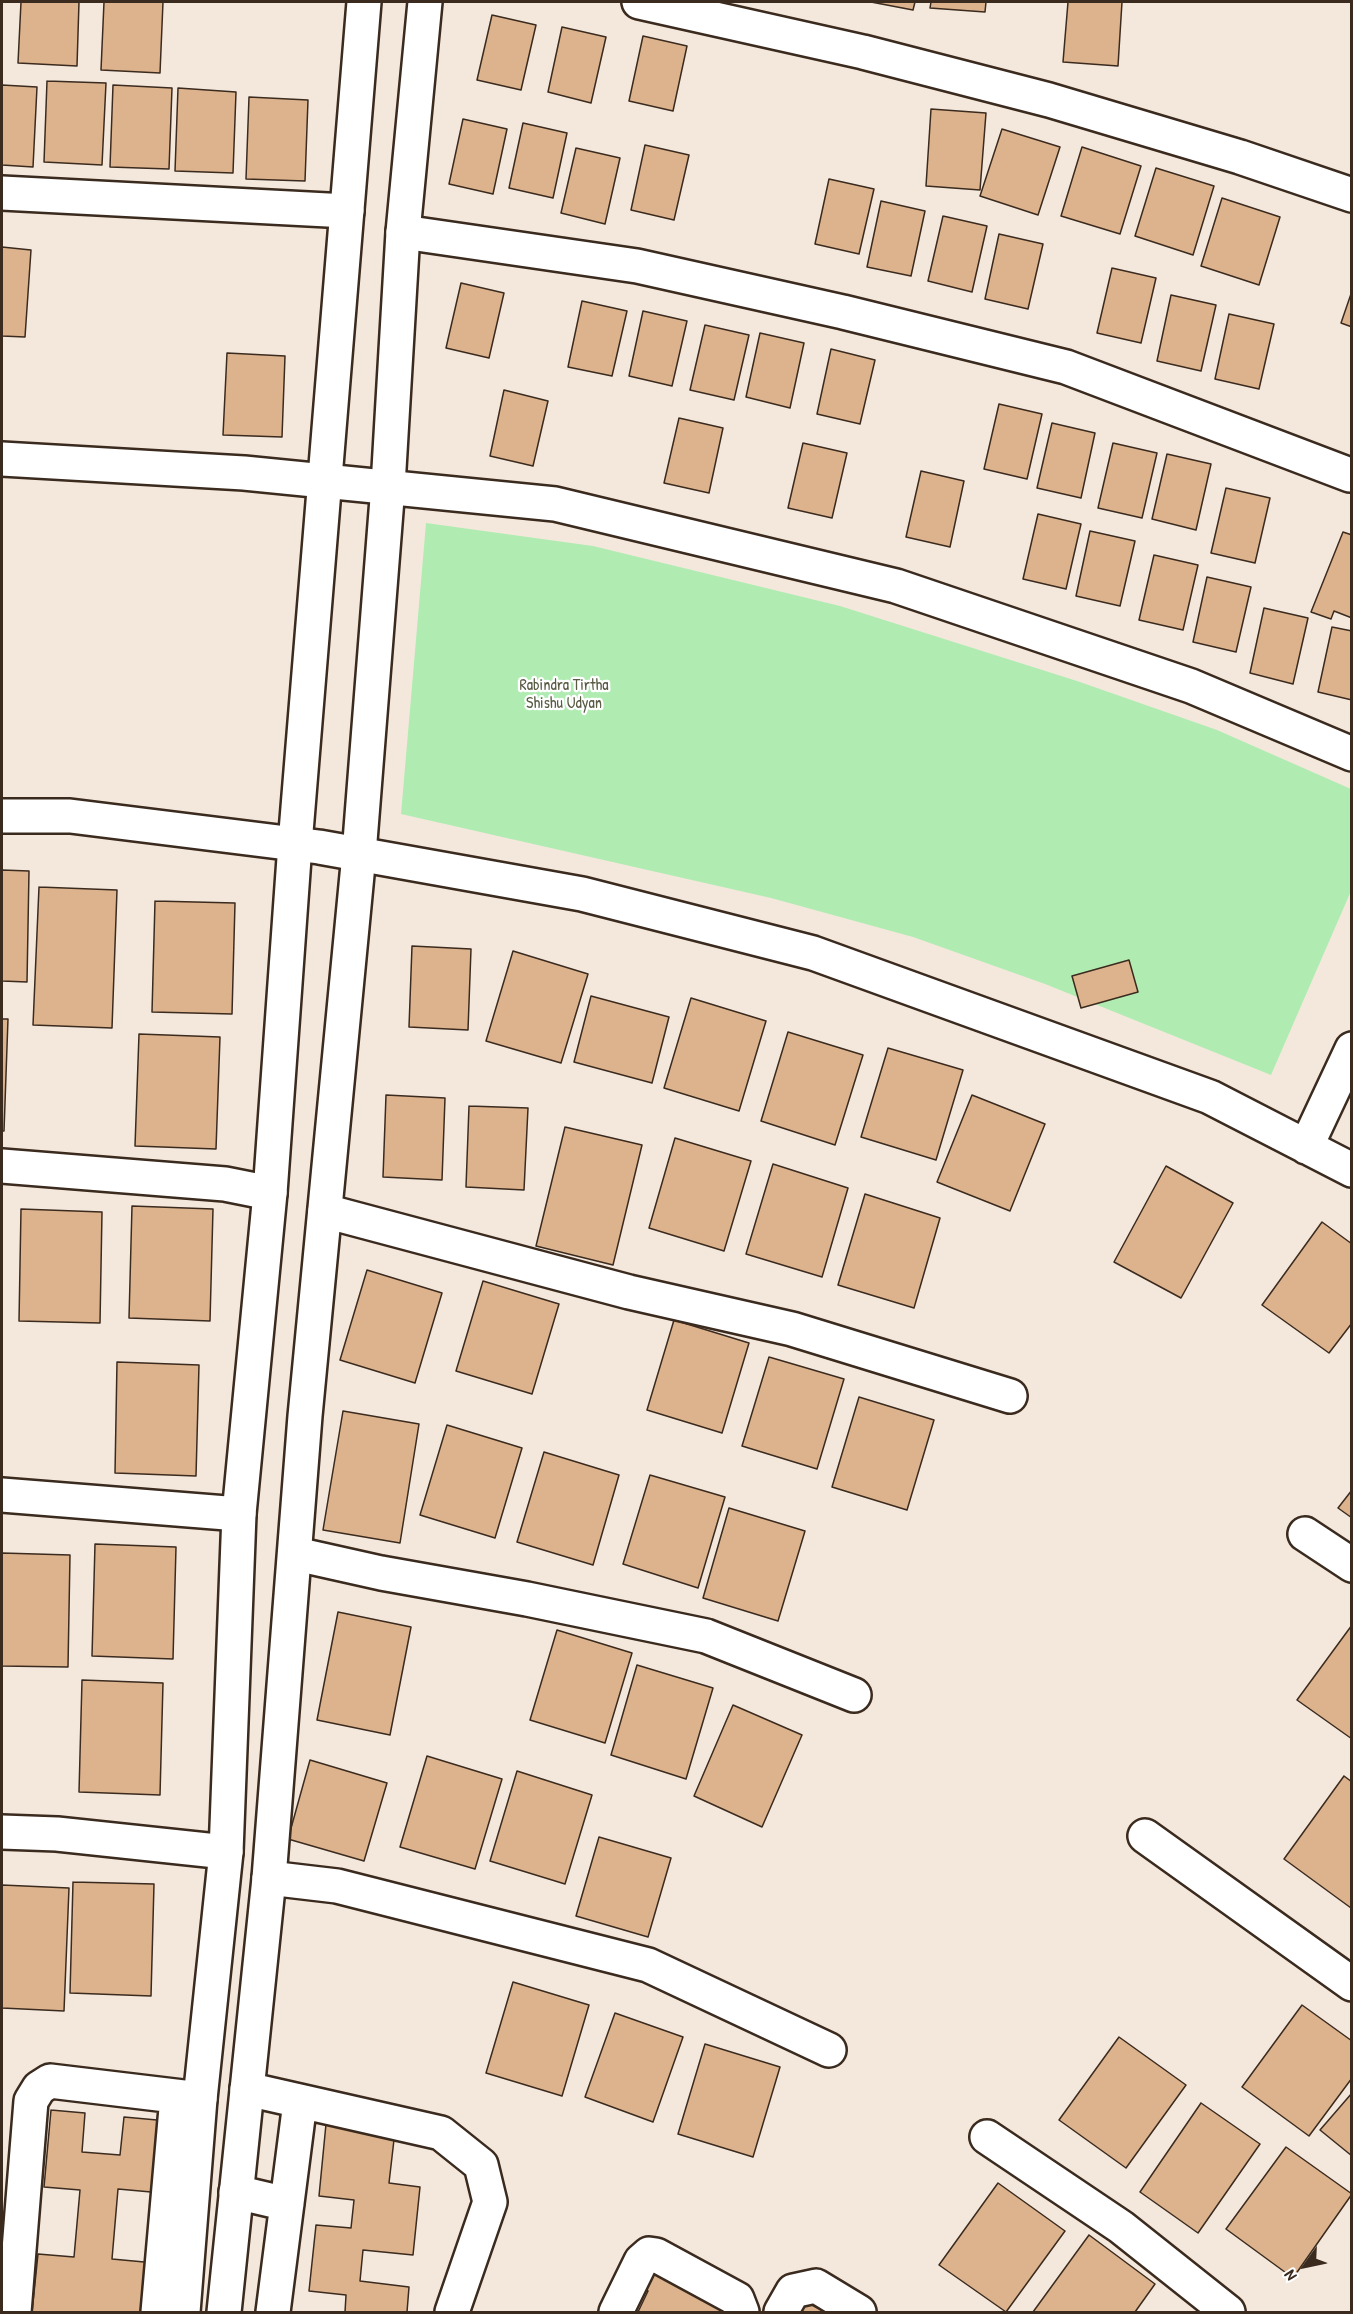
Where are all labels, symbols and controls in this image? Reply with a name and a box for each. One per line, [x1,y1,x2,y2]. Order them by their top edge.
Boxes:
park label: Rabindra Tirtha Shishu Udyan [519,676,609,714]
north arrow [1275,2236,1335,2296]
text: N [1278,2266,1301,2285]

